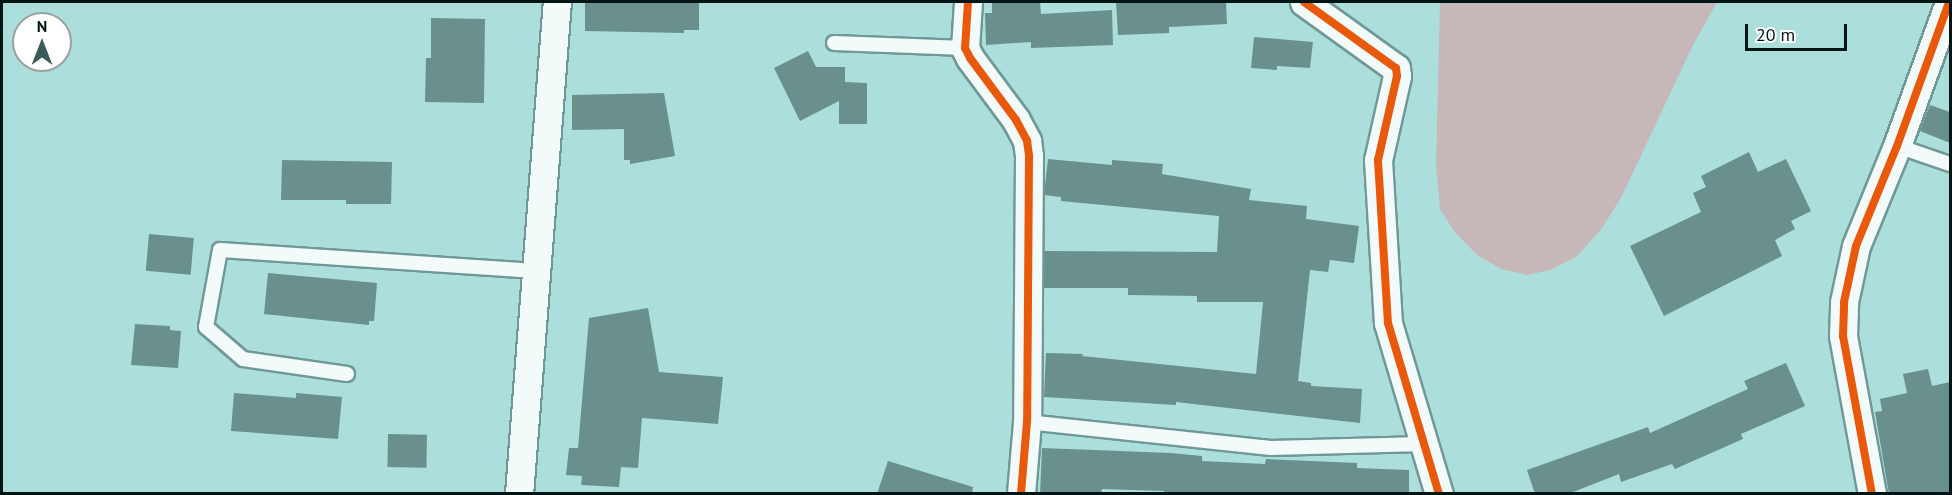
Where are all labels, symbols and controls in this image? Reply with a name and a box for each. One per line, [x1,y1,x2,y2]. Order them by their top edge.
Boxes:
north arrow [12,12,72,72]
scale bar [1748,12,1850,50]
text: N [37,16,47,36]
text: 20 m [1756,23,1795,46]

